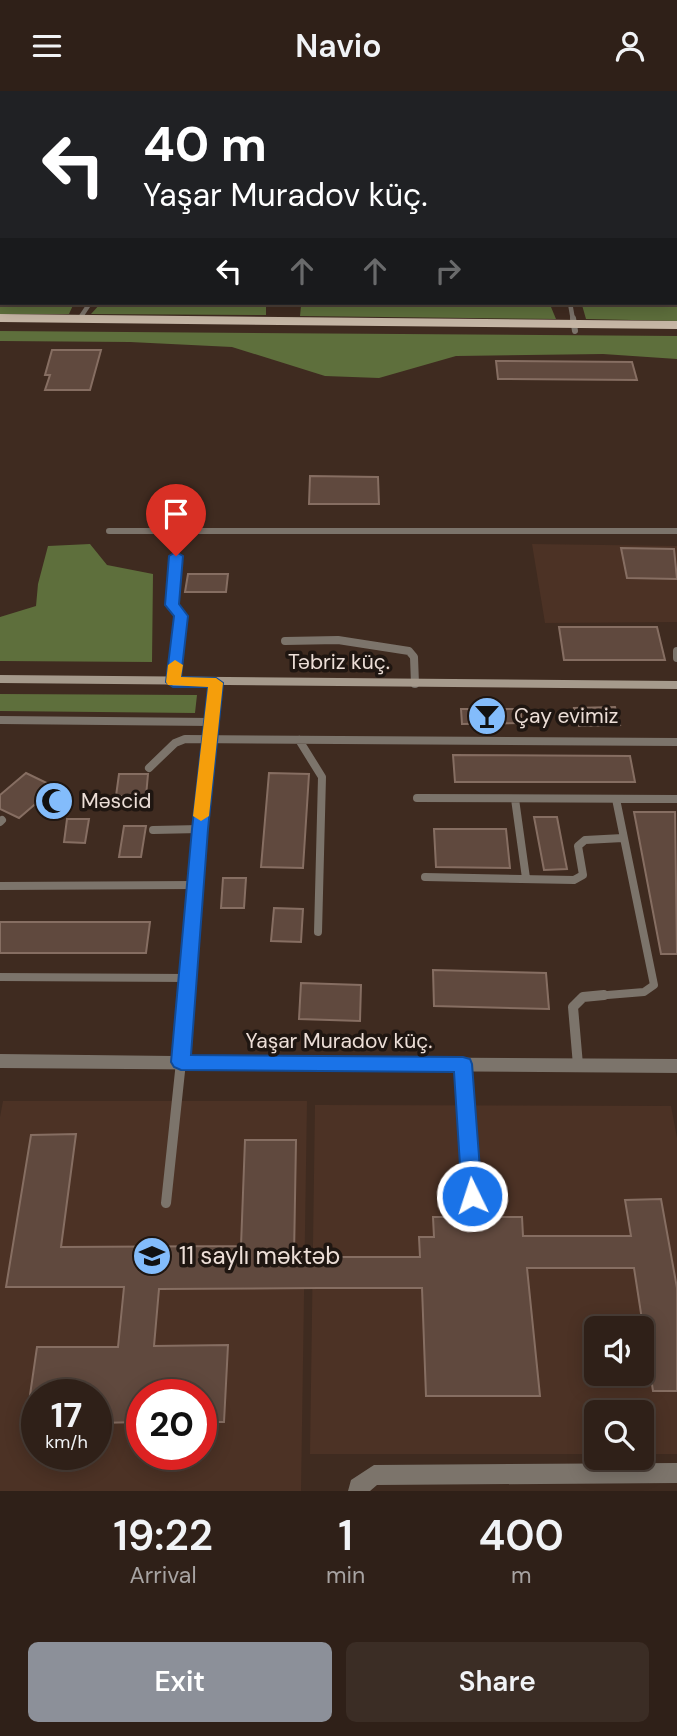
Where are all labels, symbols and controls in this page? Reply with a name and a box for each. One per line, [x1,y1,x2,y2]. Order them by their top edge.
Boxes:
text: Navio [295,25,382,67]
icon: menu [28,27,66,65]
icon: person [611,27,649,65]
text: 40 m [143,112,267,176]
icon: left [28,119,119,210]
text: Yaşar Muradov küç. [143,174,428,216]
icon: left [210,252,248,290]
icon: ahead [283,252,321,290]
icon: ahead [356,252,394,290]
icon: right [429,252,467,290]
pin [146,484,206,556]
icon: arrive [157,495,195,533]
street label: Təbriz küç. [288,648,390,676]
bar icon: Çay evimiz [466,695,508,737]
place label: Çay evimiz [514,702,618,730]
mosque icon: Məscid [33,780,75,822]
place label: Məscid [81,787,151,815]
street label: Yaşar Muradov küç. [246,1027,432,1055]
position arrow [435,1159,509,1233]
school or university icon: 11 saylı məktəb [131,1235,173,1277]
place label: 11 saylı məktəb [179,1240,340,1271]
map controls [584,1316,654,1470]
button: sound [584,1316,654,1386]
speed limit sign: 20 [126,1379,217,1470]
text: 17 [51,1392,82,1438]
button: search [584,1400,654,1470]
text: km/h [45,1430,88,1454]
text: 19:22 [113,1508,213,1563]
text: 1 [338,1508,353,1563]
text: 400 [478,1508,564,1563]
text: Arrival [130,1560,197,1590]
text: min [326,1560,365,1590]
text: m [511,1560,531,1590]
button: Exit [28,1642,332,1722]
button: Share [346,1642,649,1722]

